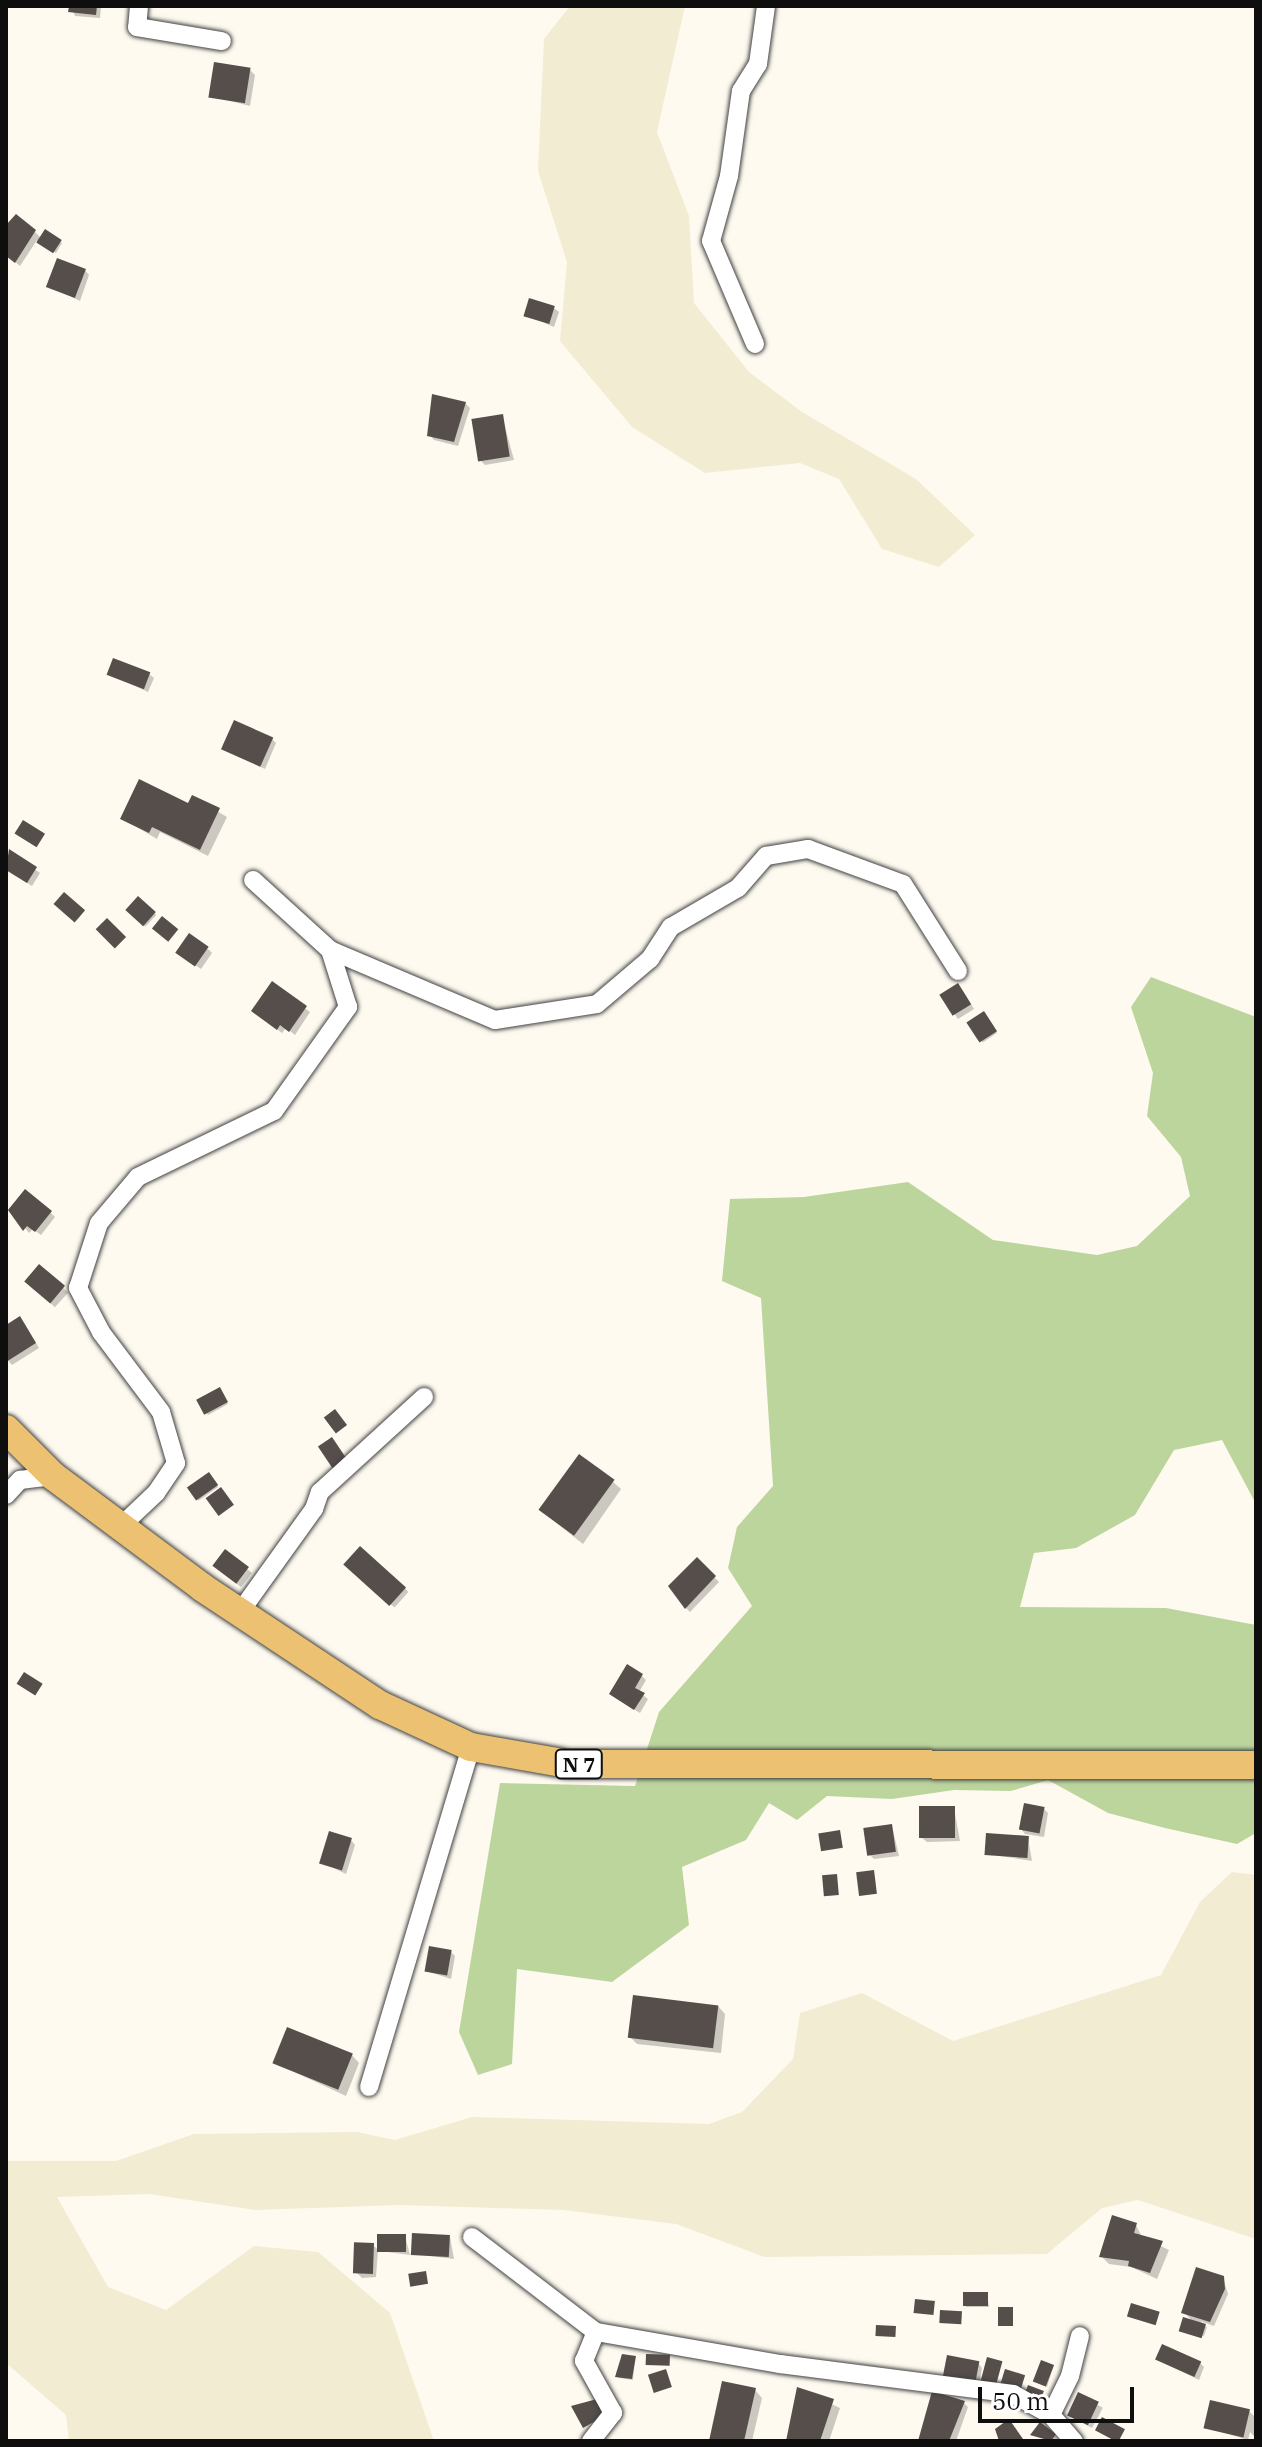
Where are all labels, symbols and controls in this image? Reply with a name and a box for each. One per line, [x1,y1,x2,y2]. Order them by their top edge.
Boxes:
road number: N 7 [553,1748,605,1780]
scale bar [982,2371,1138,2421]
text: 50 m [992,2385,1049,2417]

